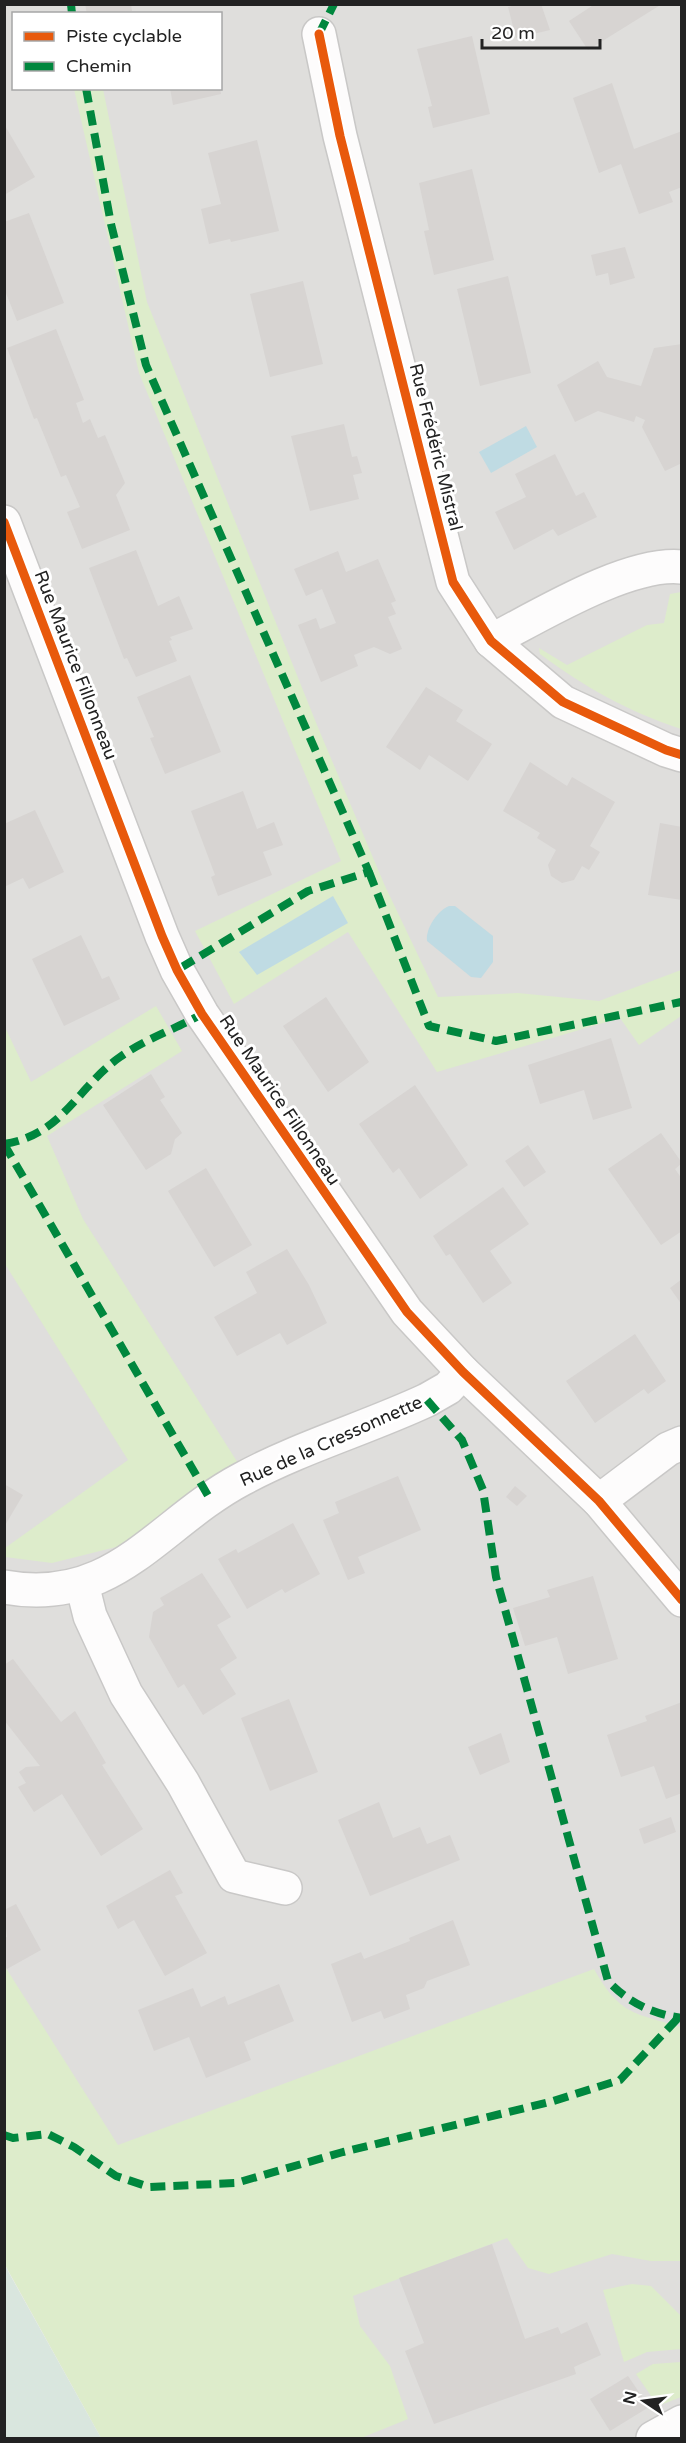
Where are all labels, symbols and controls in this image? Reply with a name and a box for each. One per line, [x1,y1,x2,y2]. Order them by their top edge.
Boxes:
legend [12,12,222,90]
scale bar [482,12,600,50]
text: 20 m [491,22,535,44]
text: Piste cyclable [66,25,182,47]
text: Chemin [66,55,132,77]
street label: Rue Frédéric Mistral [405,361,467,533]
street label: Rue Maurice Fillonneau [30,567,122,763]
street label: Rue Maurice Fillonneau [215,1011,345,1189]
street label: Rue de la Cressonnette [236,1391,426,1491]
north arrow [614,2371,674,2431]
text: N [619,2389,642,2406]

